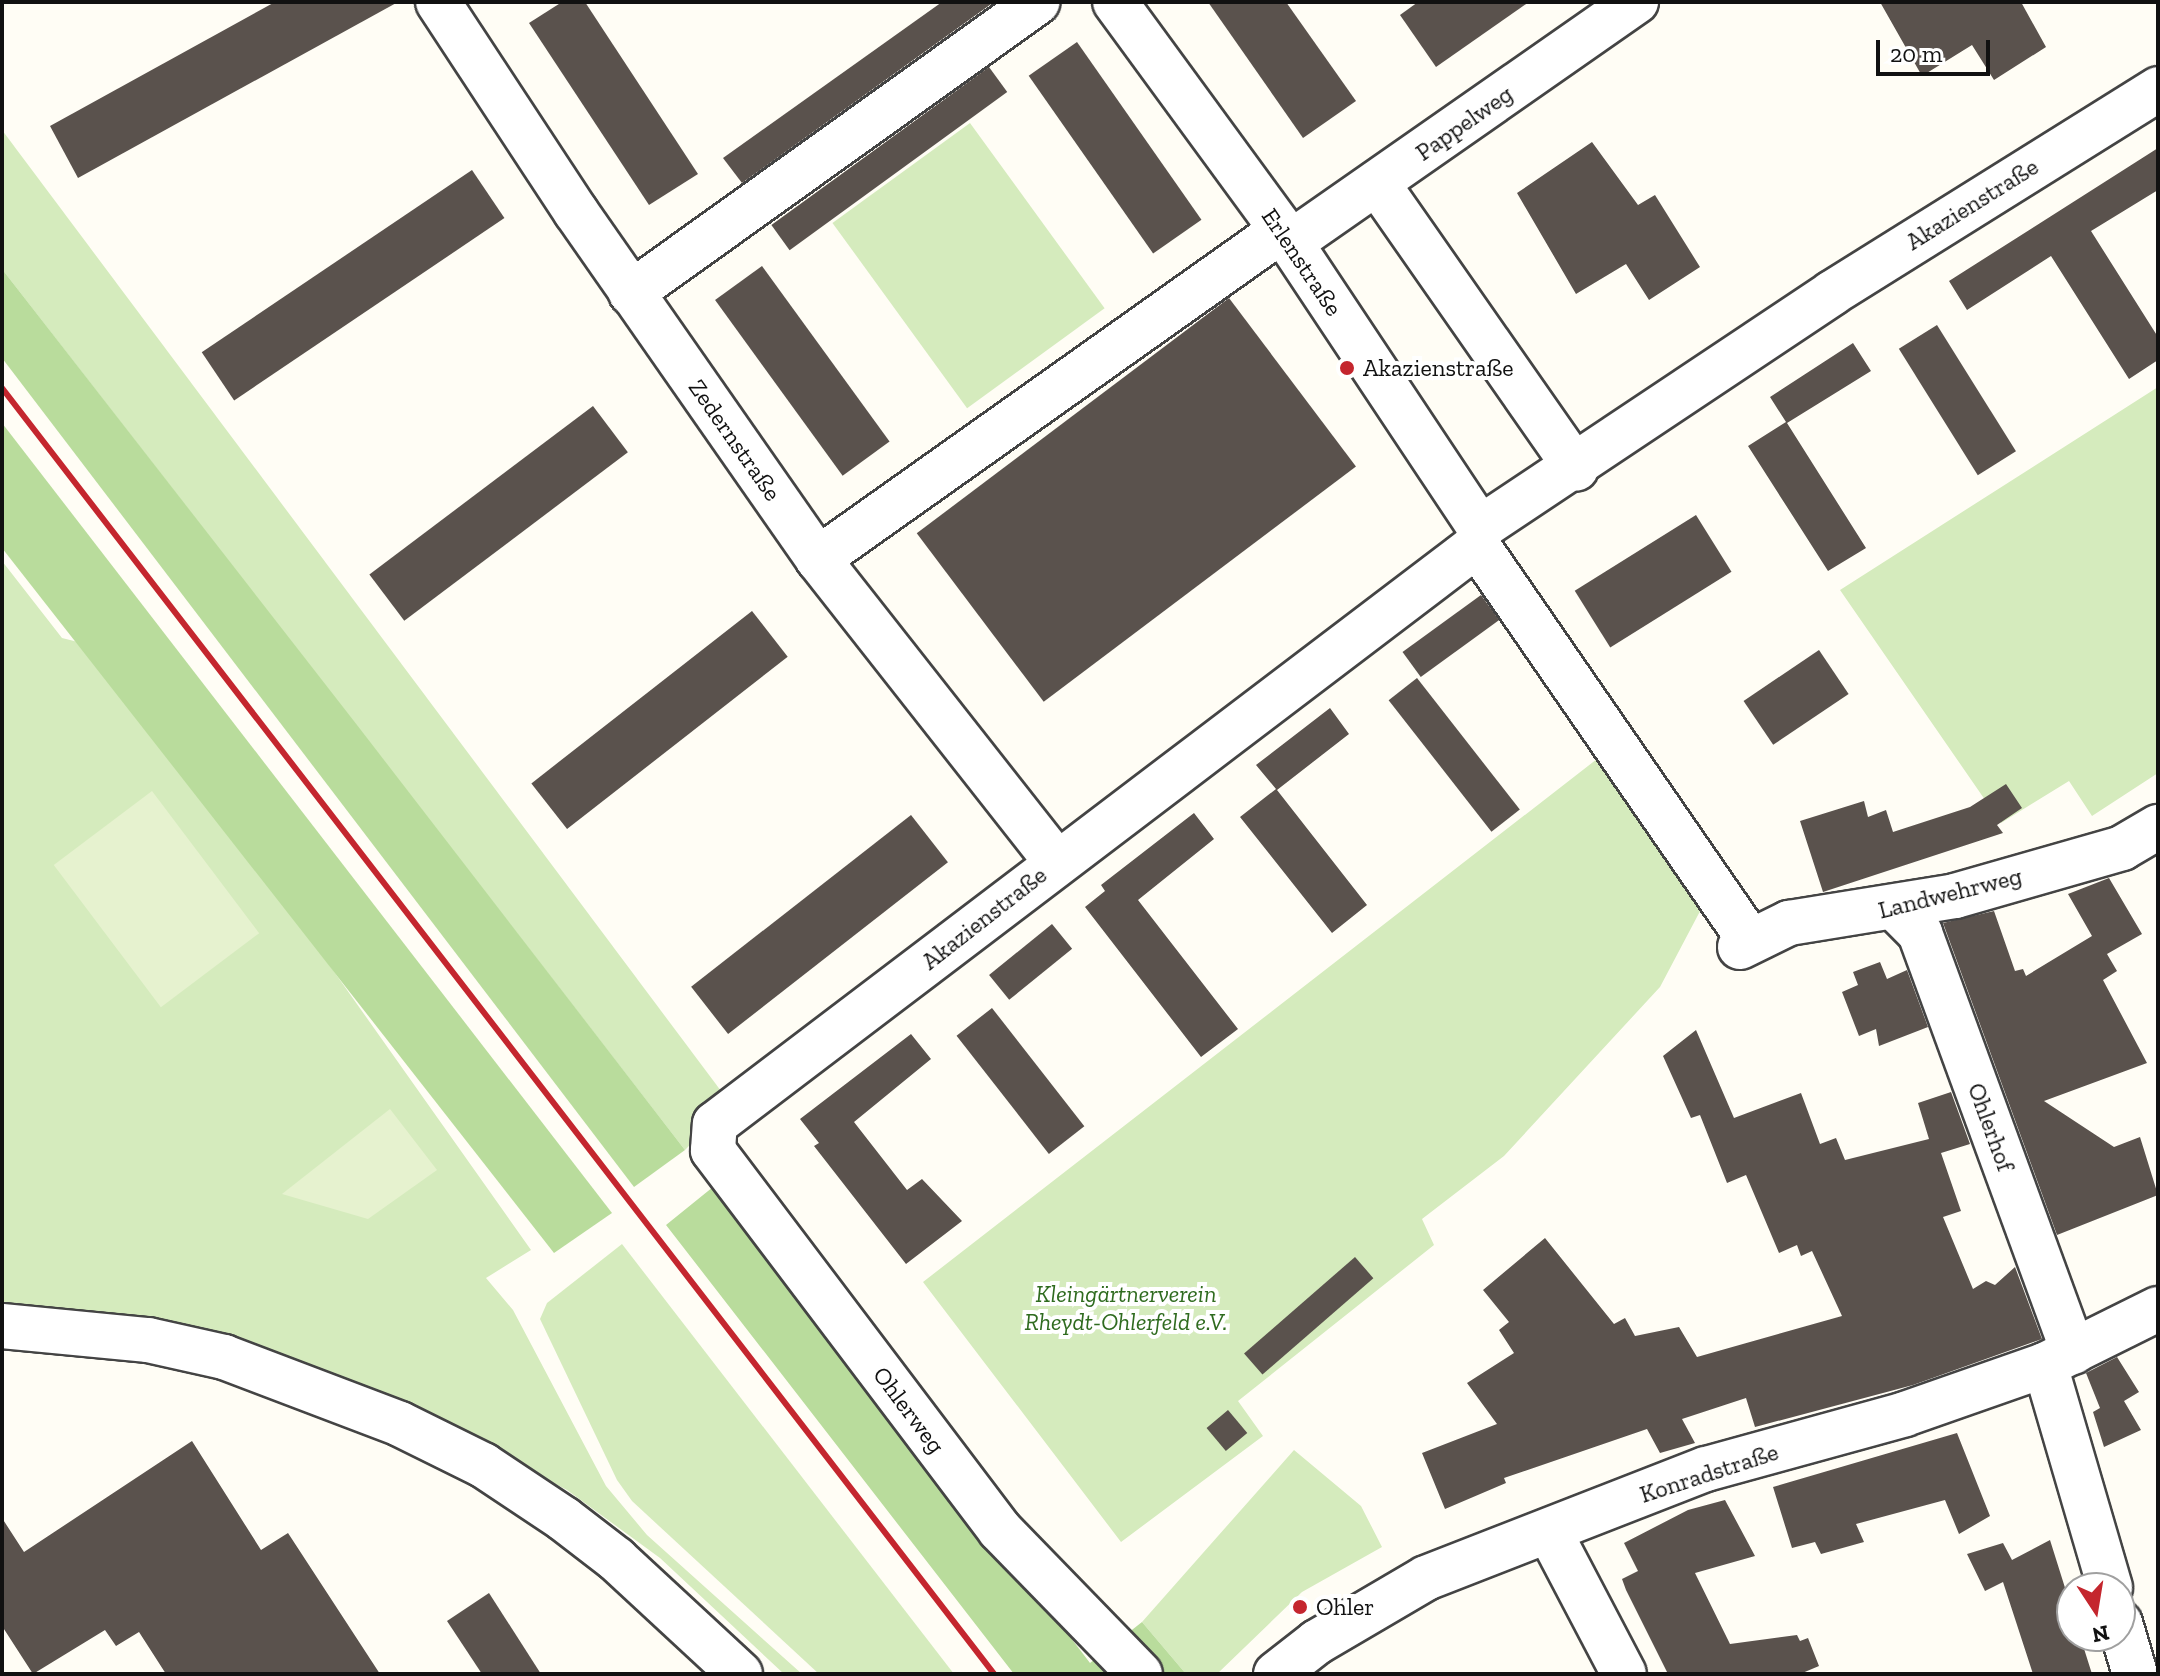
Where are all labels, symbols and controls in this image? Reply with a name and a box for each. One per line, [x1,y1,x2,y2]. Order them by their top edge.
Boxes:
scale bar [1880,24,1994,74]
text: 20 m [1890,39,1942,68]
street label: Pappelweg [1410,79,1518,167]
street label: Akazienstraße [1901,152,2043,256]
street label: Erlenstraße [1256,203,1348,321]
place label: Akazienstraße [1363,354,1514,382]
marker: Akazienstraße [1338,359,1356,377]
street label: Zedernstraße [683,374,787,506]
street label: Akazienstraße [916,860,1052,976]
street label: Landwehrweg [1875,861,2025,925]
street label: Ohlerhof [1962,1079,2020,1175]
park label: Kleingärtnerverein Rheydt-Ohlerfeld e.V. [1025,1280,1227,1336]
street label: Ohlerweg [867,1361,951,1459]
street label: Konradstraße [1636,1437,1782,1509]
north arrow [2056,1572,2136,1652]
place label: Ohler [1316,1593,1374,1621]
marker: Ohler [1291,1598,1309,1616]
text: N [2090,1619,2112,1649]

